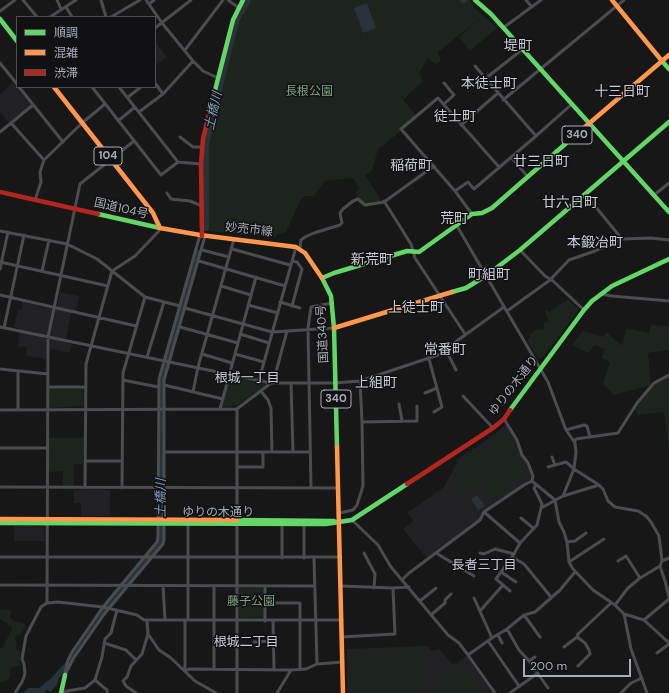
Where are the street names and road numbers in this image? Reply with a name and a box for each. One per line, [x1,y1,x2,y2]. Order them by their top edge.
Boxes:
road number: 340 [562,126,592,144]
road number: 104 [94,147,122,165]
street label: 国道104号 [92,196,150,222]
street label: 妙売市線 [224,220,274,240]
street label: 国道340号 [314,304,332,364]
street label: ゆりの木通り [486,353,542,419]
road number: 340 [321,390,351,408]
street label: ゆりの木通り [182,506,254,520]

